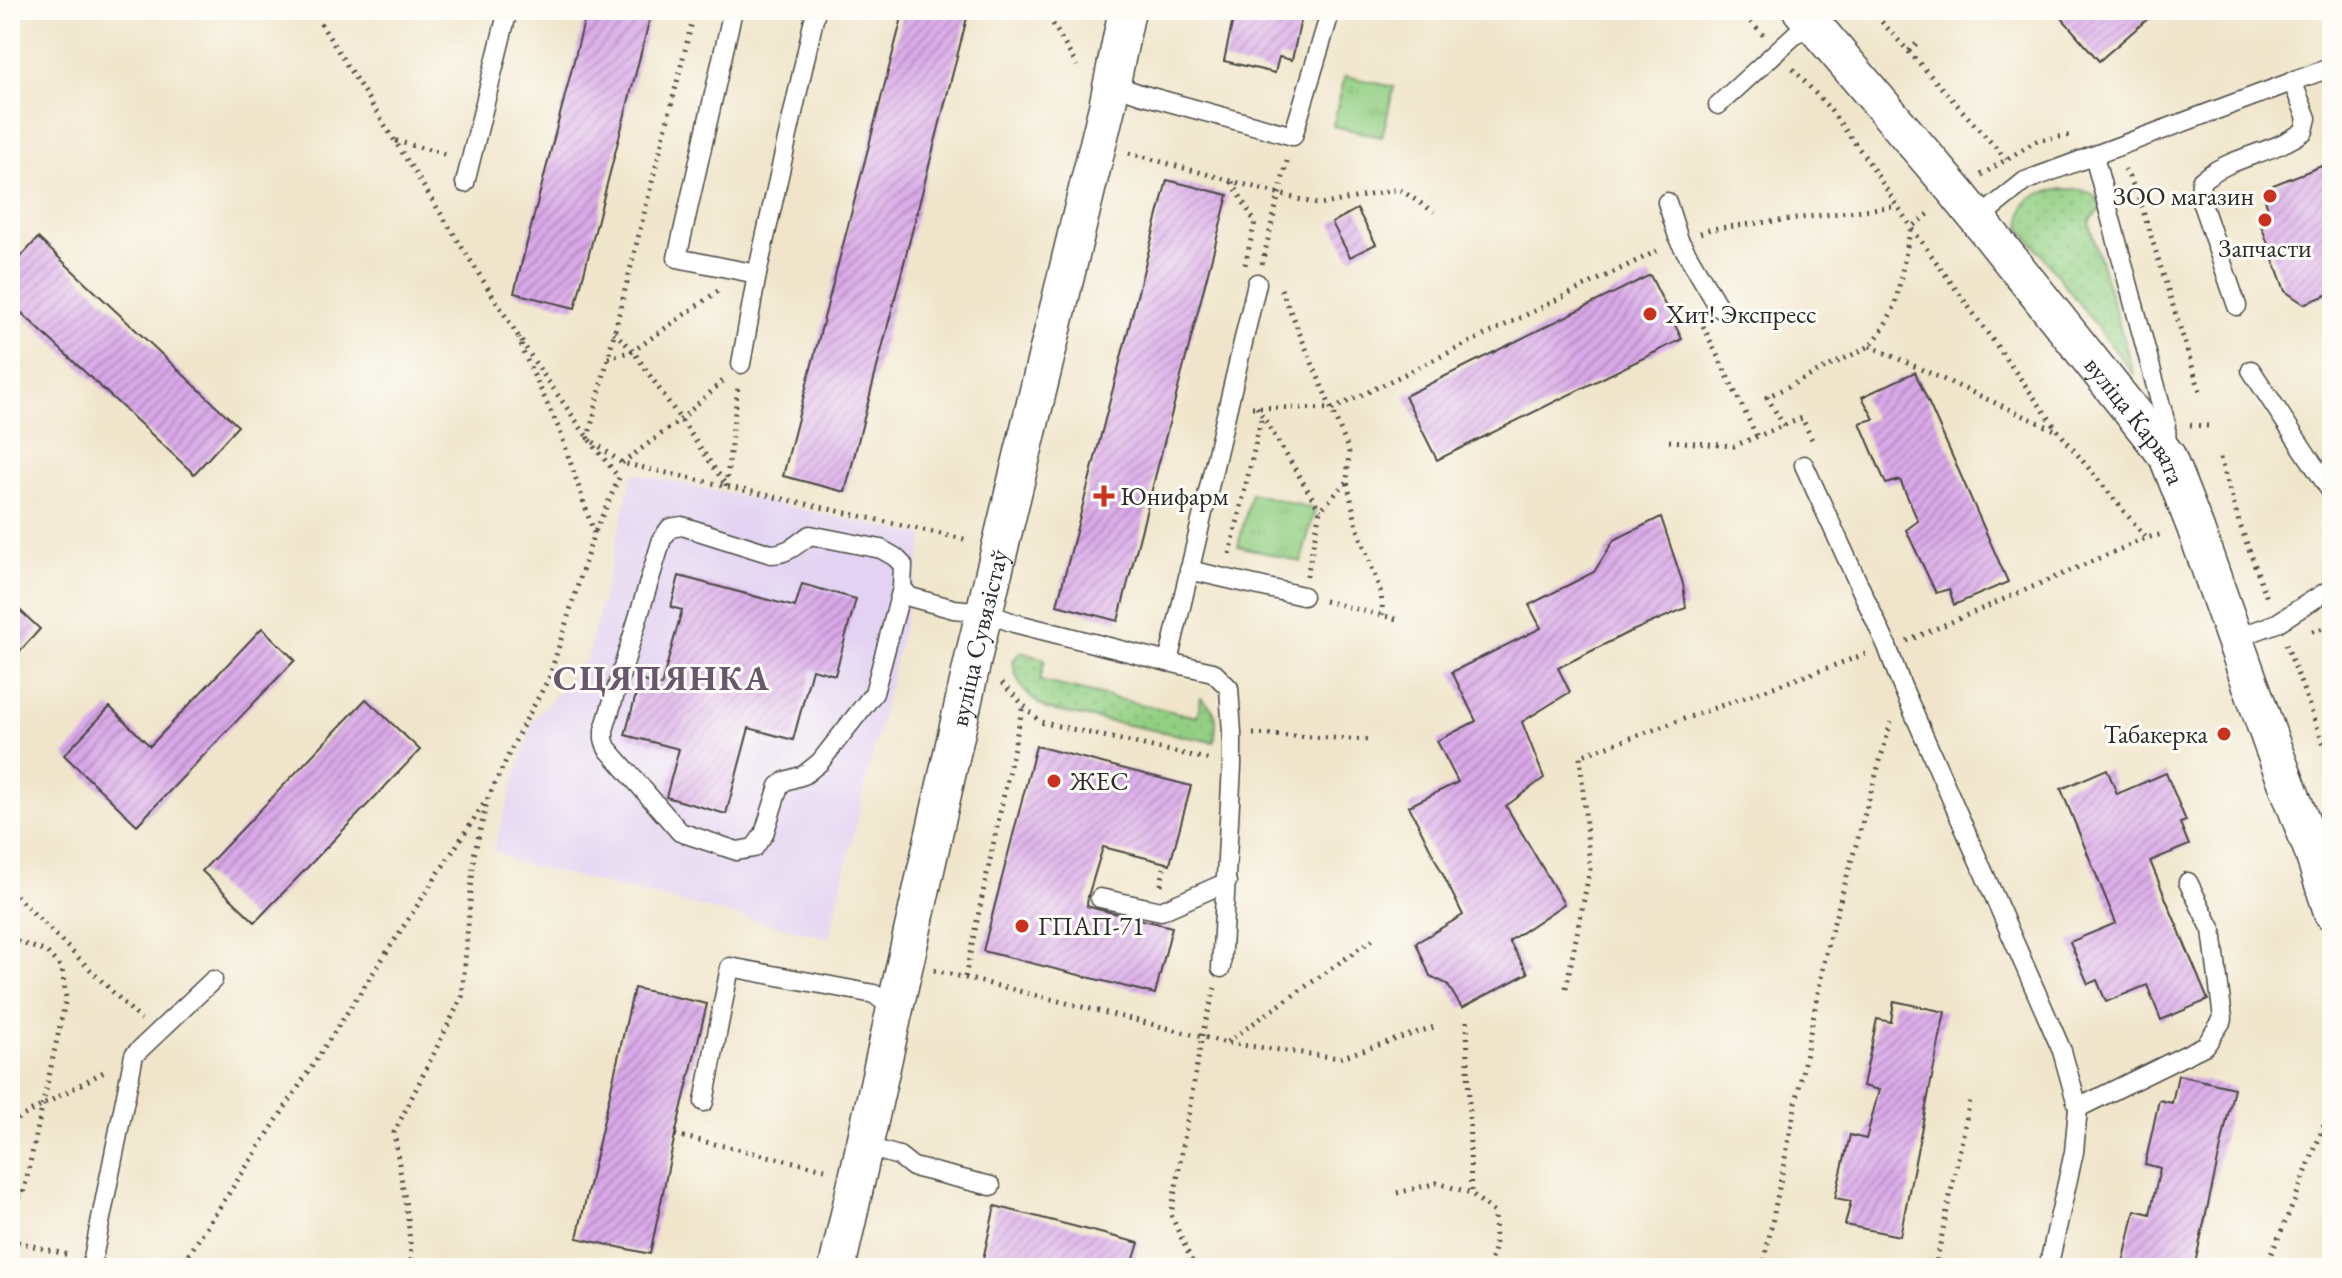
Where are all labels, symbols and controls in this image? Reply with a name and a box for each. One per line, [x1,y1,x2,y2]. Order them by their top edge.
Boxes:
place label: ЗОО магазин [2113,179,2254,213]
marker: ЗОО магазин [2261,187,2279,205]
marker: Запчасти [2256,211,2274,229]
place label: Запчасти [2218,231,2312,265]
place label: Хит! Экспресс [1665,297,1817,331]
marker: Хит! Экспресс [1641,305,1659,323]
street label: вуліца Карвата [2077,349,2194,490]
place label: Юнифарм [1120,479,1229,513]
marker: Юнифарм [1095,487,1113,505]
street label: вуліца Сувязістаў [942,545,1016,729]
district label: СЦЯПЯНКА [553,656,771,700]
place label: Табакерка [2103,717,2209,751]
marker: Табакерка [2215,725,2233,743]
place label: ЖЕС [1069,764,1129,798]
marker: ЖЕС [1045,772,1063,790]
place label: ГПАП-71 [1038,909,1145,943]
marker: ГПАП-71 [1013,917,1031,935]

